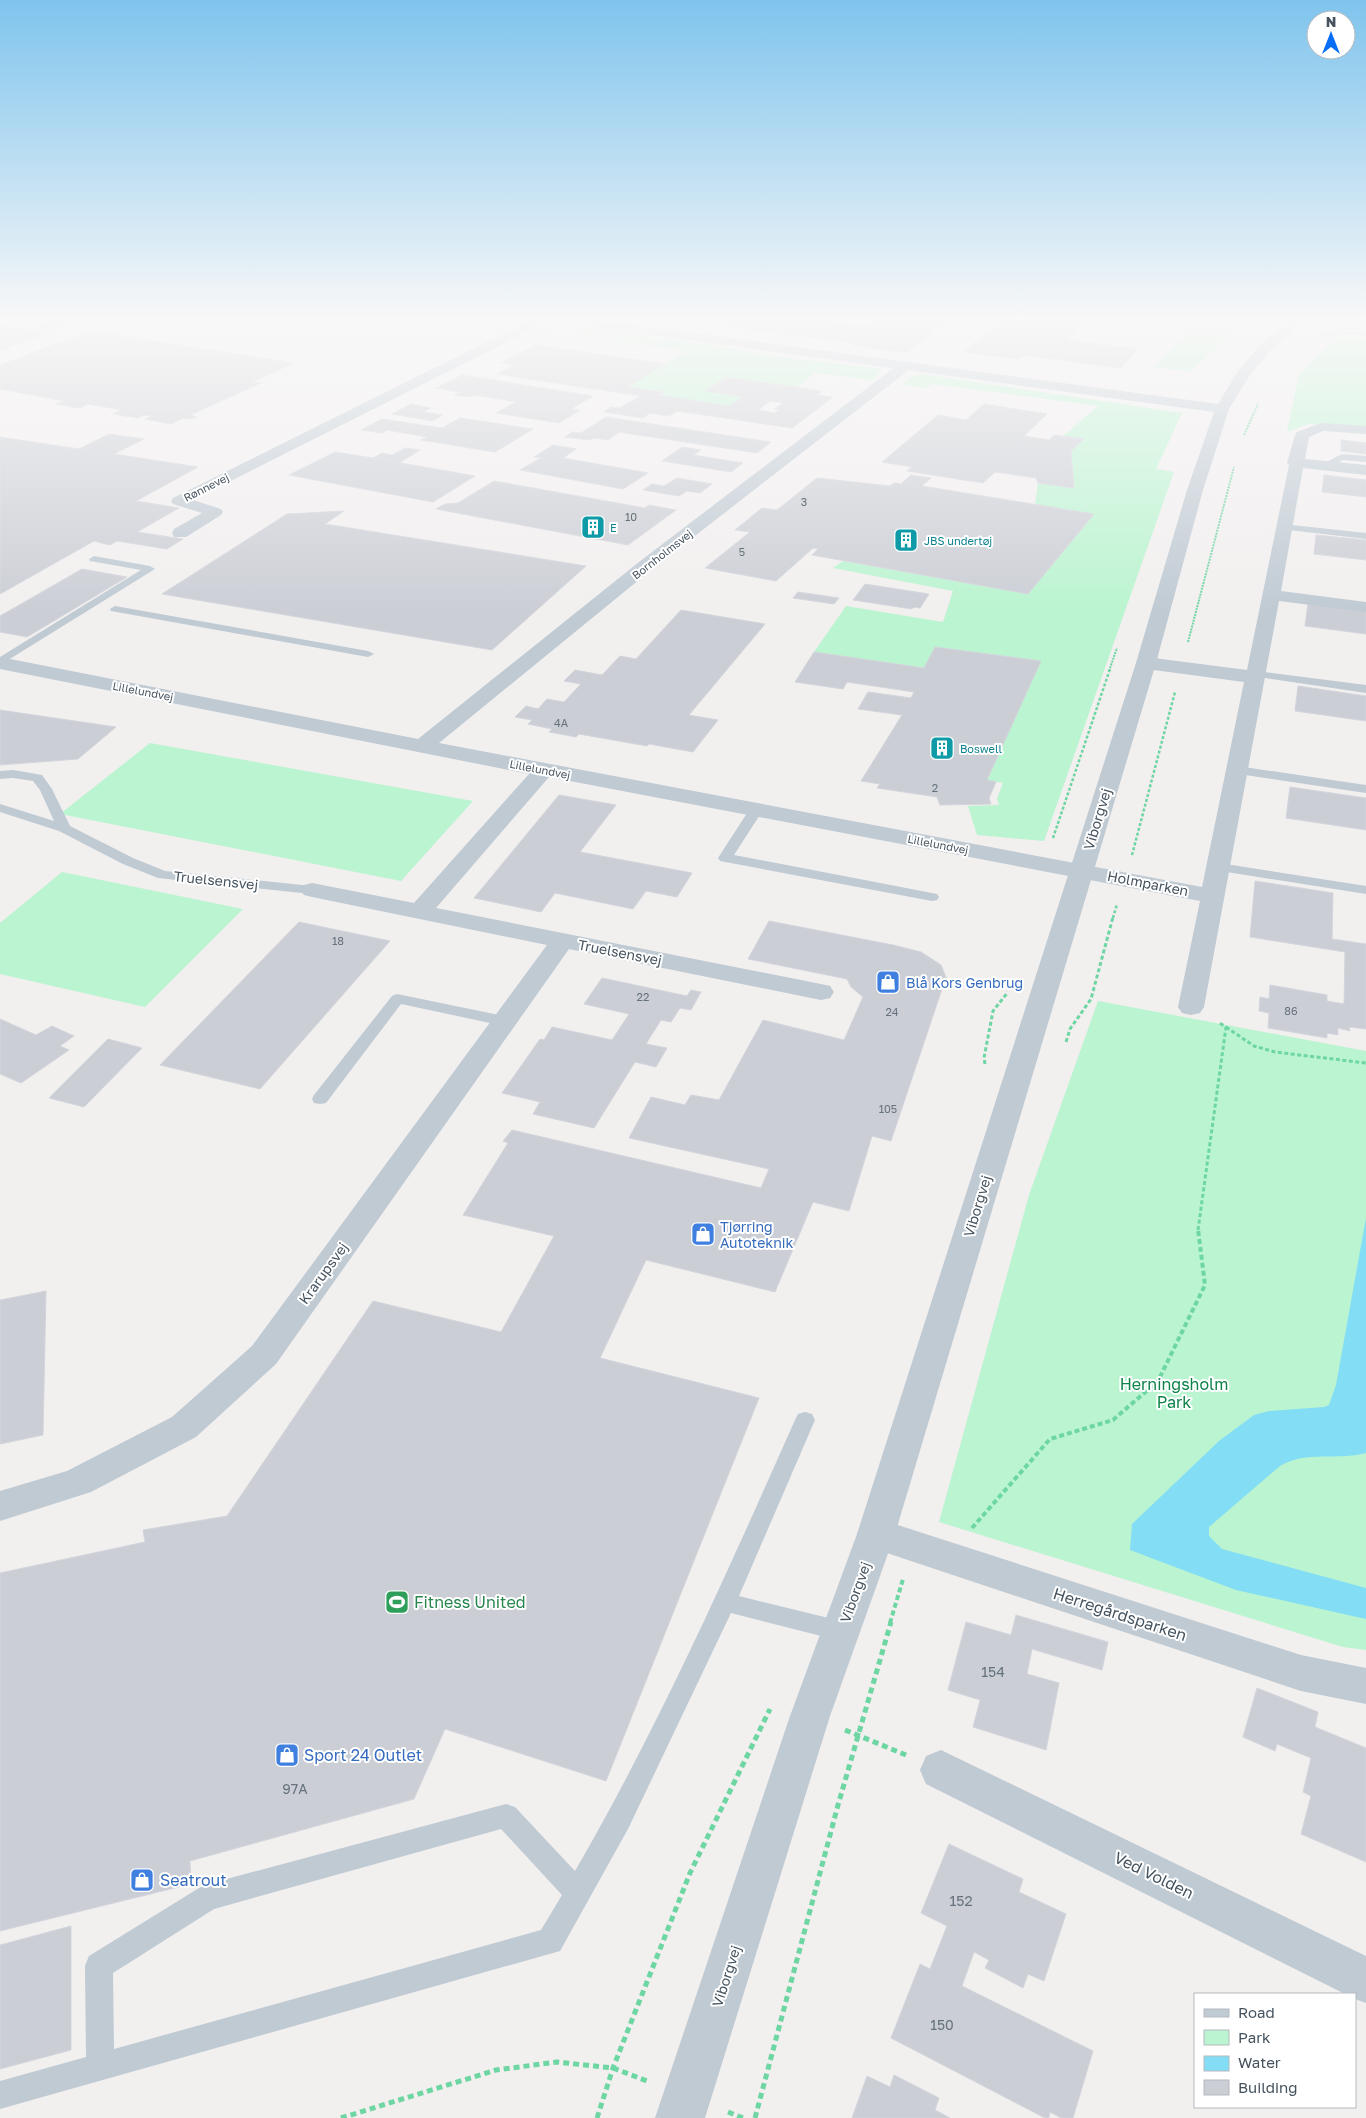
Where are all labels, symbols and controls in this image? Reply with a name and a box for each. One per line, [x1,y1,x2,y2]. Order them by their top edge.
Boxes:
north arrow [1306,10,1356,60]
text: N [1326,13,1336,30]
street label: Rønnevej [181,470,231,504]
house number: 3 [801,495,807,508]
house number: 10 [625,510,637,523]
building icon: E [580,514,606,540]
place label: E [610,521,617,534]
street label: Bornholmsvej [629,526,695,582]
building icon: JBS undertøj [893,527,919,553]
place label: JBS undertøj [924,534,992,547]
house number: 5 [739,545,745,558]
street label: Lillelundvej [112,679,174,703]
house number: 4A [554,716,569,729]
building icon: Boswell [929,735,955,761]
place label: Boswell [960,742,1002,755]
street label: Lillelundvej [509,757,571,781]
house number: 2 [932,781,938,794]
street label: Viborgvej [1080,786,1114,852]
street label: Lillelundvej [907,832,969,856]
street label: Truelsensvej [173,867,259,893]
street label: Holmparken [1106,867,1190,899]
house number: 18 [332,934,344,947]
street label: Truelsensvej [577,936,663,968]
shop icon: Blå Kors Genbrug [875,969,901,995]
place label: Blå Kors Genbrug [906,974,1023,991]
house number: 22 [637,990,649,1003]
house number: 86 [1284,1004,1298,1017]
house number: 24 [885,1005,899,1018]
house number: 105 [879,1102,897,1115]
street label: Viborgvej [960,1173,994,1239]
place label: Tjørring Autoteknik [720,1218,794,1251]
shop icon: Tjørring Autoteknik [690,1221,716,1247]
street label: Krarupsvej [295,1239,351,1307]
park label: Herningsholm Park [1120,1374,1228,1412]
street label: Viborgvej [836,1559,874,1625]
street label: Herregårdsparken [1051,1583,1189,1645]
sports icon: Fitness United [384,1589,410,1615]
place label: Fitness United [414,1592,526,1612]
house number: 154 [981,1663,1005,1680]
shop icon: Sport 24 Outlet [274,1742,300,1768]
place label: Sport 24 Outlet [304,1745,422,1765]
house number: 97A [282,1780,308,1797]
street label: Ved Volden [1111,1847,1197,1903]
shop icon: Seatrout [129,1867,155,1893]
place label: Seatrout [160,1870,227,1890]
house number: 152 [949,1892,973,1909]
street label: Viborgvej [708,1943,744,2009]
legend [1194,1993,1356,2108]
text: Road [1238,2003,1275,2021]
house number: 150 [930,2016,954,2033]
text: Park [1238,2028,1271,2046]
text: Water [1238,2053,1281,2071]
text: Building [1238,2078,1298,2096]

